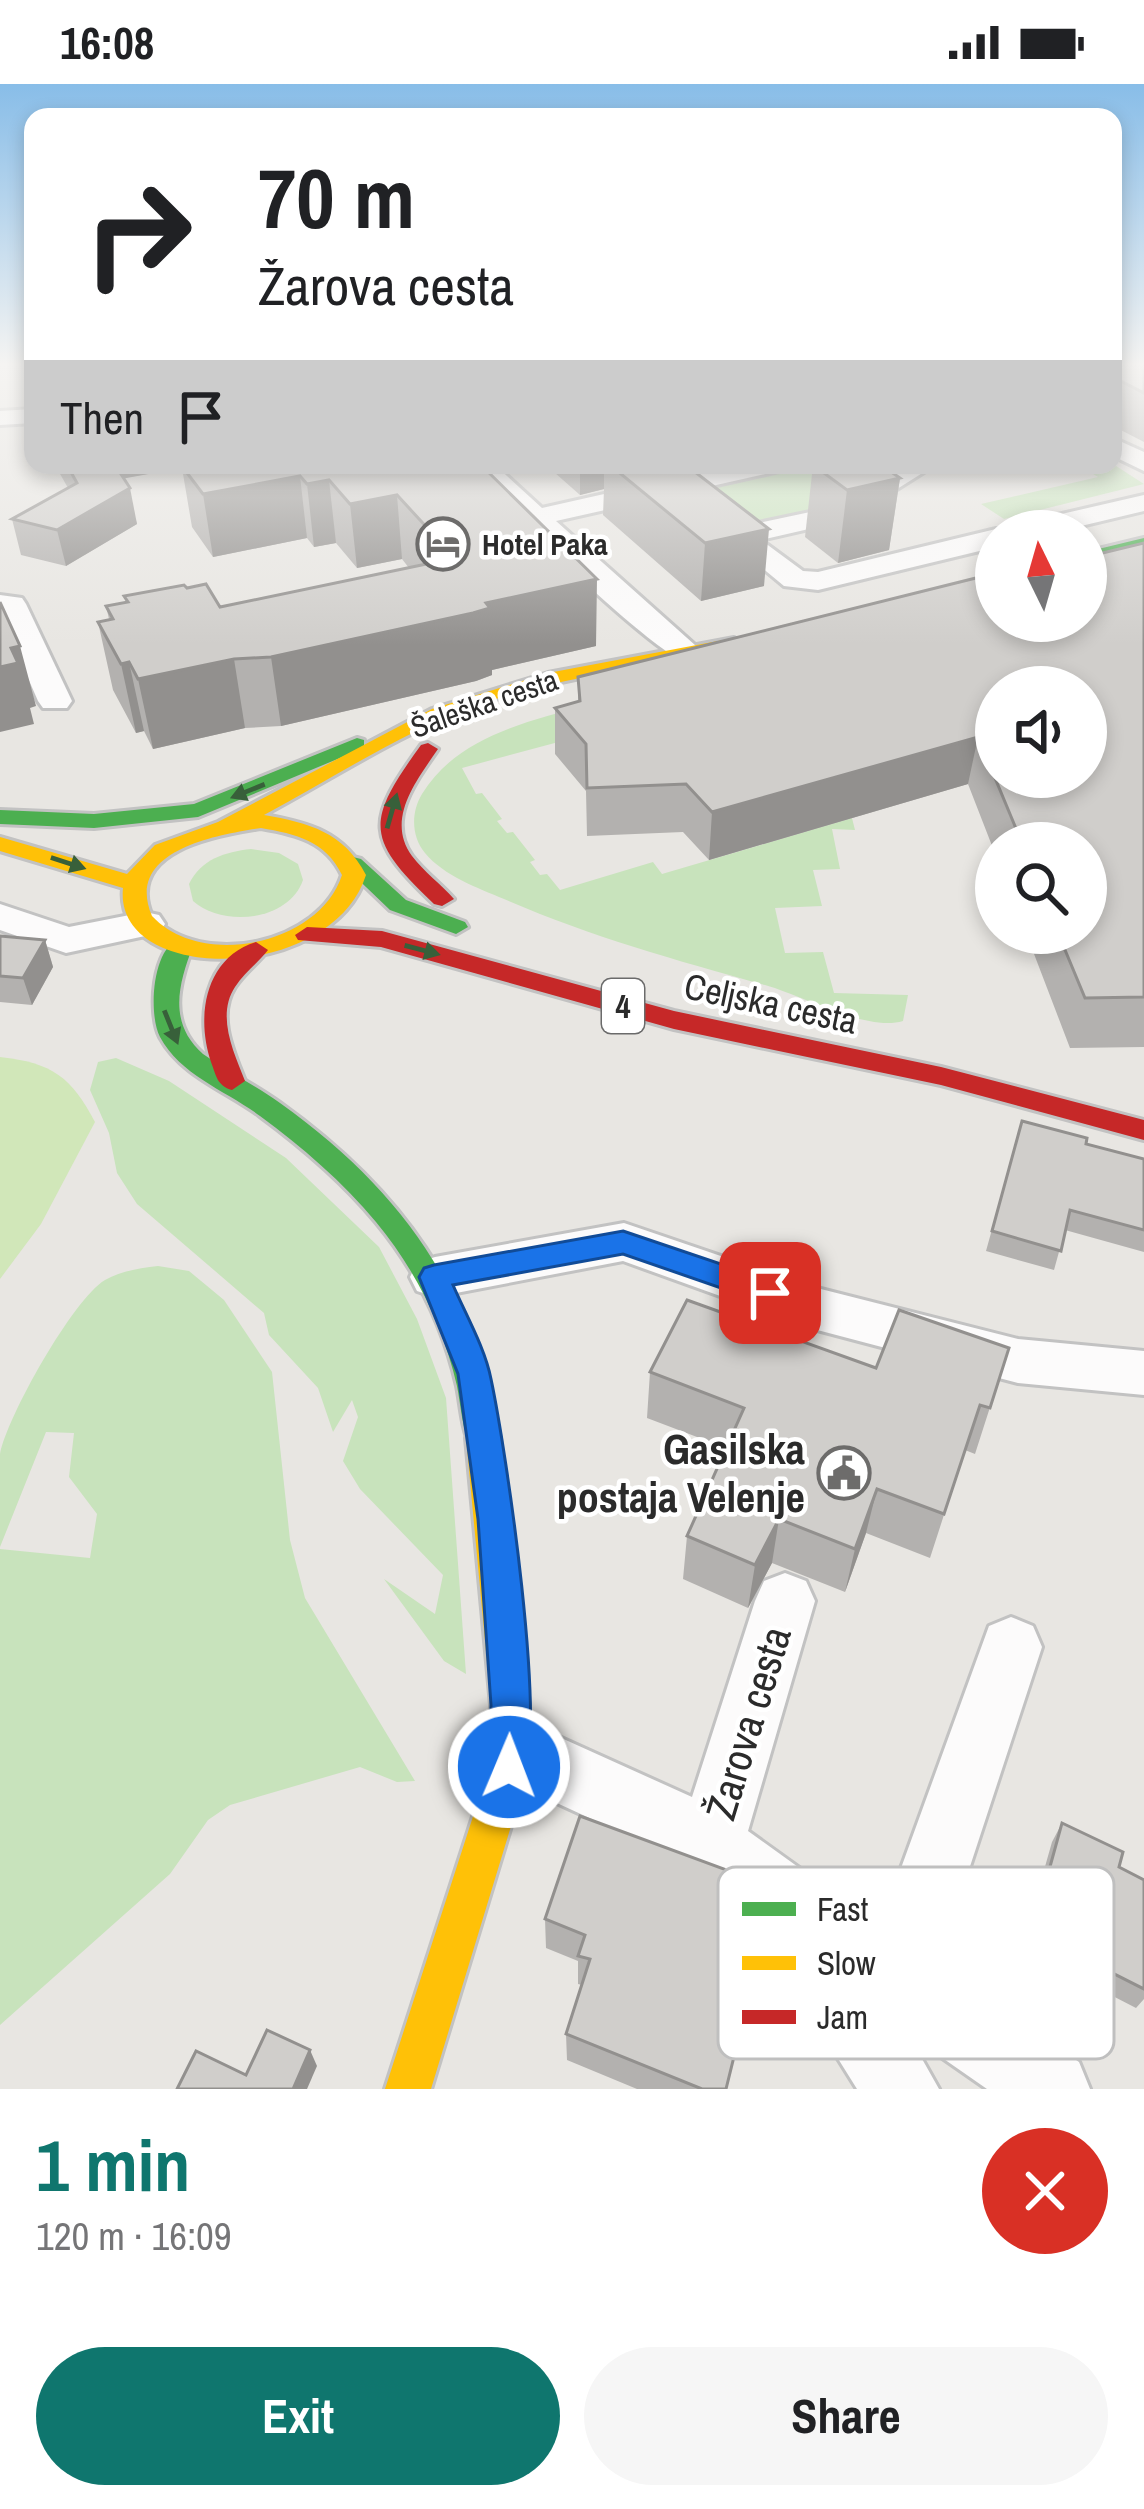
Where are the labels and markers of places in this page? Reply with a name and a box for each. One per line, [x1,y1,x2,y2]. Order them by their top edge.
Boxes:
hotel icon: Hotel Paka [415,516,471,572]
place label: Hotel Paka [482,524,608,564]
pin [719,1242,821,1344]
place label: Gasilska postaja Velenje [557,1421,805,1525]
public building icon: Gasilska postaja Velenje [816,1445,872,1501]

